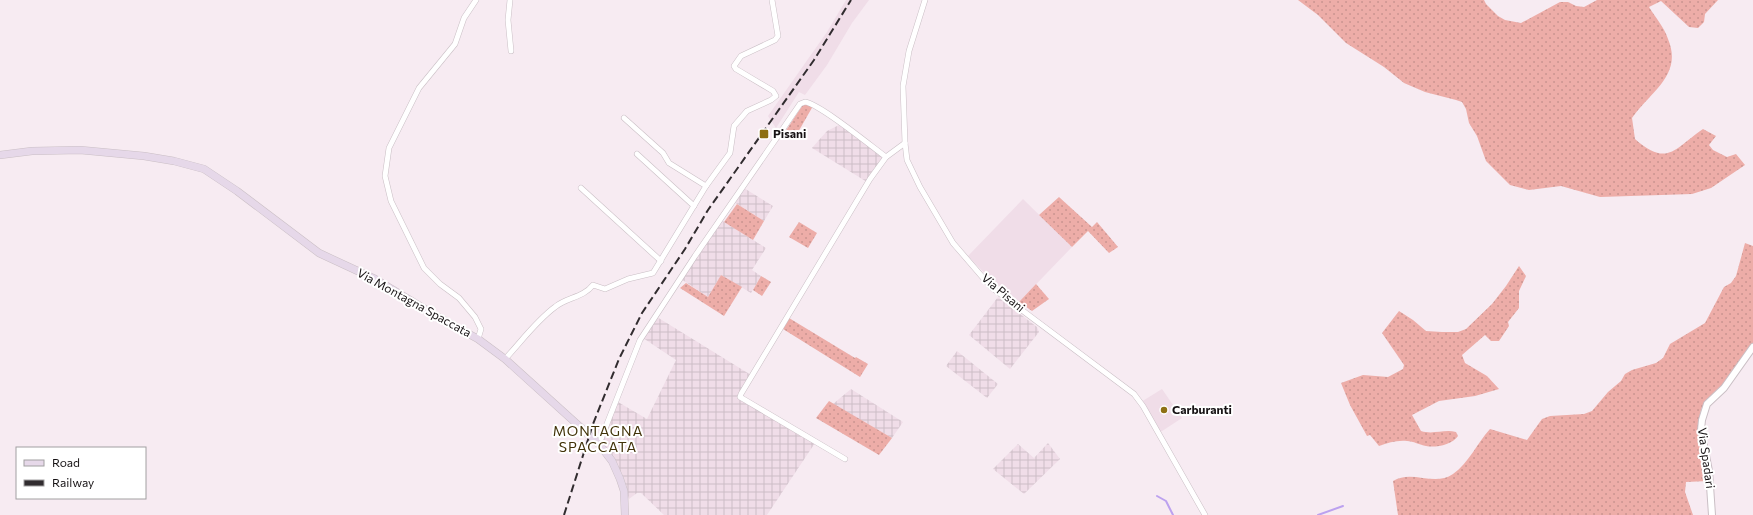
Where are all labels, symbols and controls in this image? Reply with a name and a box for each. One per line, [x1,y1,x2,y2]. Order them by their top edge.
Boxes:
place label: Pisani [773,126,806,140]
marker: Pisani [758,128,770,140]
street label: Via Montagna Spaccata [355,265,474,339]
street label: Via Pisani [979,270,1028,314]
place label: Carburanti [1172,402,1232,416]
marker: Carburanti [1159,405,1169,415]
district label: MONTAGNA SPACCATA [553,422,643,455]
street label: Via Spadari [1696,426,1718,489]
legend [16,447,146,499]
text: Road [52,455,80,469]
text: Railway [52,475,94,489]

